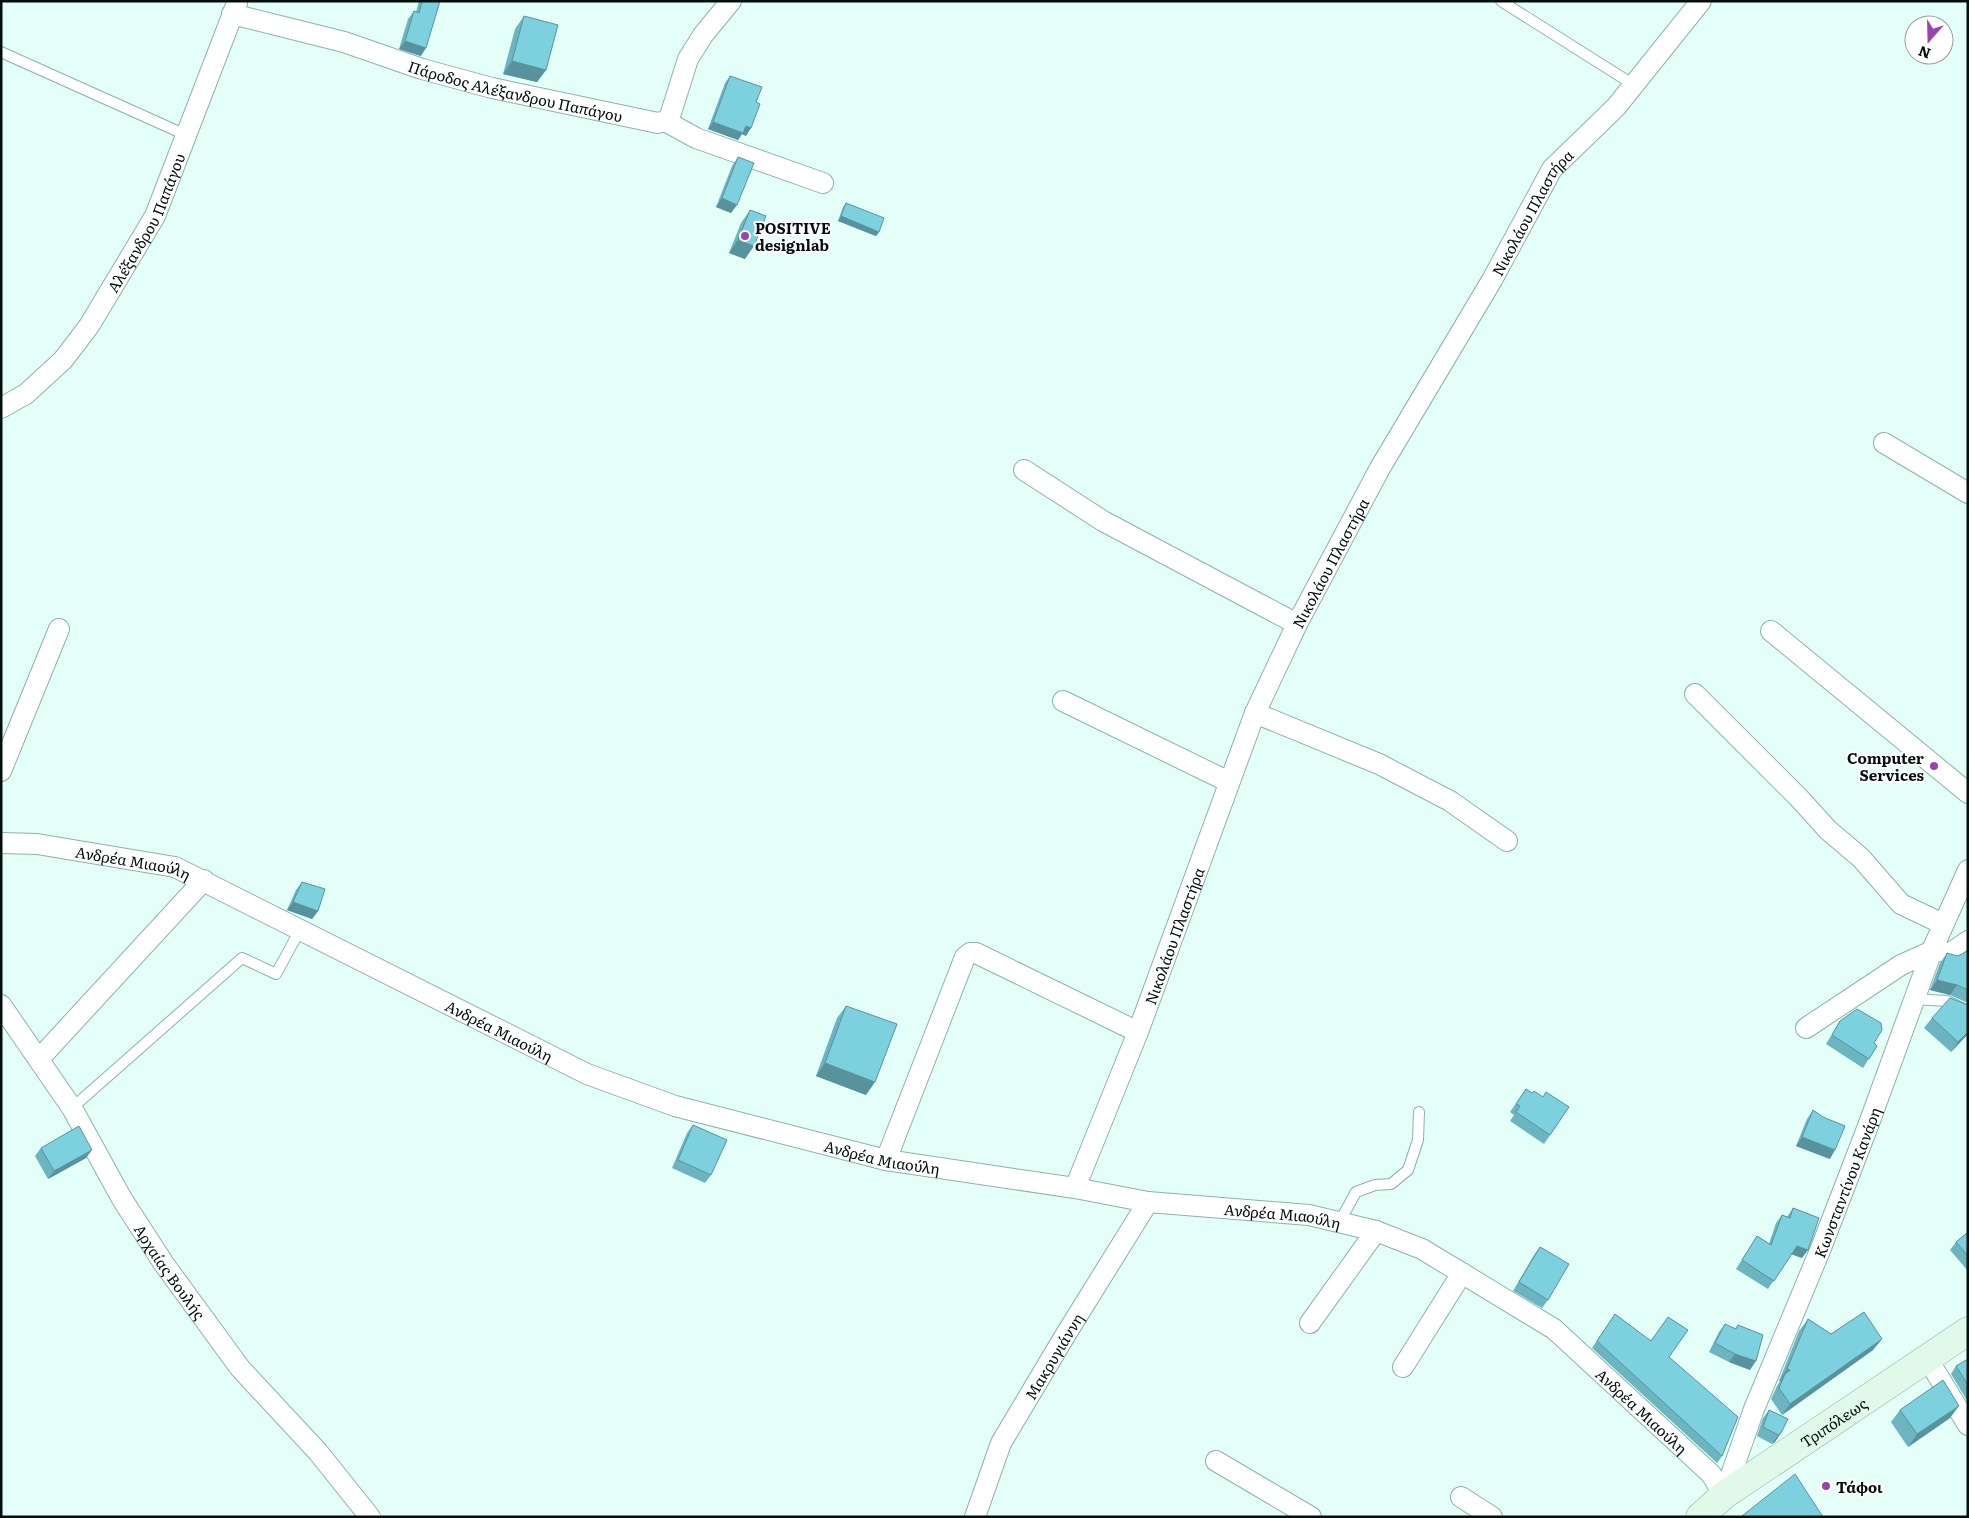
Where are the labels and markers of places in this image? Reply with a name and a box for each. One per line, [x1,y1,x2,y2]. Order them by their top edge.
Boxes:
place label: POSITIVE designlab [755,216,831,256]
marker: POSITIVE designlab [739,230,751,242]
place label: Computer Services [1847,746,1925,786]
marker: Computer Services [1928,760,1940,772]
place label: Τάφοι [1836,1475,1883,1498]
marker: Τάφοι [1820,1480,1832,1492]

